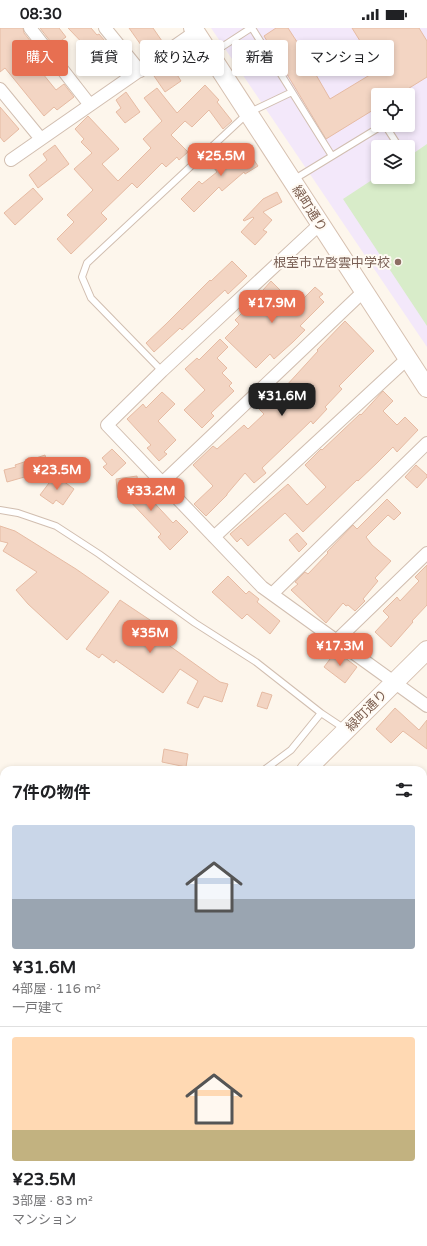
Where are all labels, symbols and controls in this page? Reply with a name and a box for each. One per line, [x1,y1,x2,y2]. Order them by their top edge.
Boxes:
text: 08:30 [20,5,62,23]
chip: 購入 [12,40,68,76]
chip: 賃貸 [76,40,132,76]
chip: 絞り込み [140,40,224,76]
chip: 新着 [232,40,288,76]
chip: マンション [296,40,394,76]
map controls [371,88,415,184]
button: locate [371,88,415,132]
button: layers [371,140,415,184]
pin: ¥25.5M [188,143,254,177]
text: ¥25.5M [197,148,245,164]
street label: 緑町通り [288,182,330,235]
place label: 根室市立啓雲中学校 [273,255,390,271]
marker: 根室市立啓雲中学校 [393,257,403,267]
pin: ¥17.9M [239,290,305,324]
text: ¥17.9M [248,295,296,311]
pin: ¥31.6M [249,383,315,417]
text: ¥31.6M [258,388,306,404]
pin: ¥23.5M [24,457,90,491]
text: ¥23.5M [33,462,81,478]
pin: ¥33.2M [118,478,184,512]
text: ¥33.2M [127,483,175,499]
pin: ¥35M [126,620,174,654]
text: ¥35M [131,625,169,641]
pin: ¥17.3M [307,633,373,667]
text: ¥17.3M [316,638,364,654]
street label: 緑町通り [343,687,391,735]
icon: filters [393,779,415,801]
text: 7件の物件 [12,782,91,803]
icon: home [178,851,250,923]
text: ¥31.6M [12,957,76,978]
text: 4部屋 · 116 m² [12,981,101,997]
text: 一戸建て [12,1000,64,1016]
icon: home [178,1063,250,1135]
text: ¥23.5M [12,1169,76,1190]
text: 3部屋 · 83 m² [12,1193,93,1209]
text: マンション [12,1212,77,1228]

